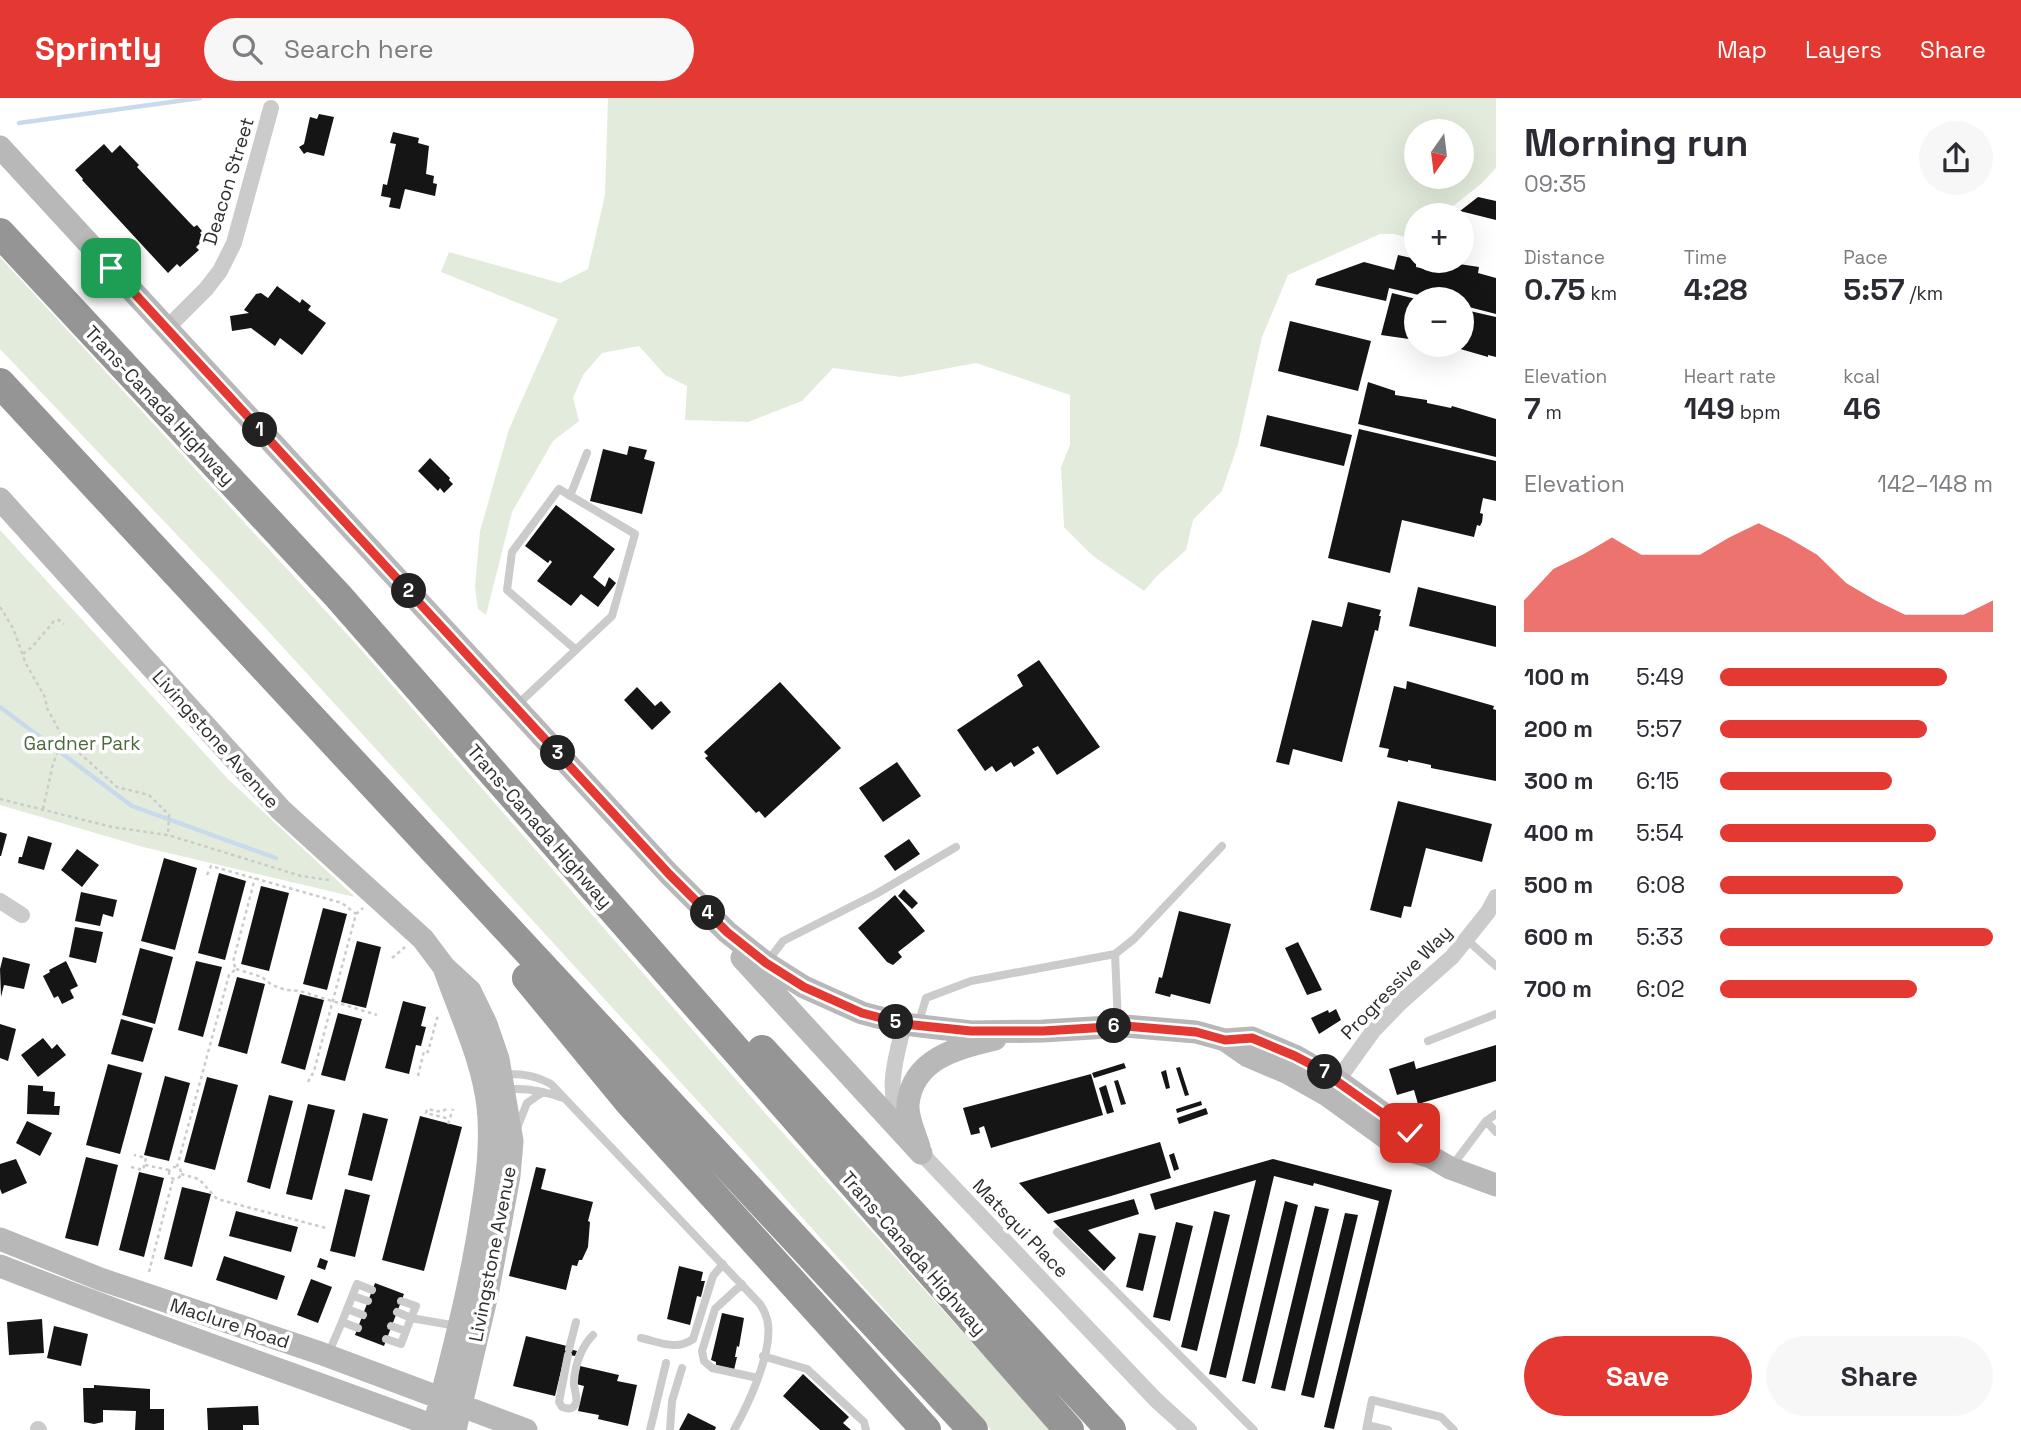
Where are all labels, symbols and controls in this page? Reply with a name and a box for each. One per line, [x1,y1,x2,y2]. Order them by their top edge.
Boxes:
search box [204,18,694,81]
text: Sprintly [35,28,162,70]
icon: search [228,30,266,68]
text: Search here [284,32,434,66]
text: Map [1717,34,1767,65]
text: Layers [1805,34,1882,65]
text: Share [1920,34,1986,65]
street label: Deacon Street [197,114,260,248]
north arrow [1404,119,1474,189]
map controls [1404,119,1474,357]
text: Morning run [1524,119,1749,167]
button: share [1919,121,1993,195]
text: 09:35 [1524,169,1586,199]
button: + [1404,203,1474,273]
pin [81,238,141,298]
text: Distance [1524,245,1605,270]
text: Time [1684,245,1727,270]
text: Pace [1843,245,1888,270]
icon: arrive [92,249,130,287]
text: 0.75 [1524,270,1586,309]
text: 4:28 [1684,270,1748,309]
text: 5:57 [1843,270,1905,309]
text: km [1586,281,1617,306]
text: /km [1905,281,1943,306]
button: − [1404,287,1474,357]
street label: Trans-Canada Highway [79,320,240,490]
text: Elevation [1524,364,1607,389]
text: Heart rate [1684,364,1776,389]
text: kcal [1843,364,1880,389]
text: 7 [1524,389,1541,428]
text: 149 [1684,389,1735,428]
text: 46 [1843,389,1881,428]
text: m [1541,400,1562,425]
text: bpm [1735,400,1781,425]
pin: 1 [243,412,278,448]
text: 1 [255,417,264,442]
text: Elevation [1524,469,1625,499]
text: 142–148 m [1877,469,1993,499]
pin: 2 [392,574,426,608]
text: 2 [403,578,414,603]
text: 100 m [1524,662,1590,692]
text: 5:49 [1636,662,1684,692]
street label: Livingstone Avenue [147,665,285,814]
text: 200 m [1524,714,1593,744]
text: 5:57 [1636,714,1682,744]
park label: Gardner Park [24,731,140,756]
pin: 3 [540,736,576,770]
street label: Trans-Canada Highway [461,739,618,914]
text: 3 [552,740,563,765]
text: 300 m [1524,766,1593,796]
text: 6:15 [1636,766,1679,796]
text: 400 m [1524,818,1594,848]
text: 5:54 [1636,818,1684,848]
text: 500 m [1524,870,1593,900]
text: 6:08 [1636,870,1685,900]
pin: 4 [690,896,726,930]
text: 4 [701,900,714,925]
street label: Progressive Way [1335,920,1457,1045]
text: 600 m [1524,922,1594,952]
text: 5:33 [1636,922,1683,952]
text: 700 m [1524,974,1592,1004]
text: 6:02 [1636,974,1685,1004]
pin: 5 [878,1004,914,1040]
text: 5 [890,1009,901,1034]
pin: 6 [1096,1009,1132,1044]
text: 6 [1108,1013,1119,1038]
pin: 7 [1308,1054,1342,1090]
text: 7 [1319,1059,1330,1084]
pin [1380,1103,1440,1163]
icon: check [1391,1114,1429,1152]
street label: Livingstone Avenue [463,1164,522,1344]
street label: Trans-Canada Highway [835,1166,992,1341]
street label: Matsqui Place [967,1174,1074,1283]
street label: Maclure Road [167,1292,293,1355]
button: Save [1524,1336,1752,1416]
button: Share [1766,1336,1993,1416]

